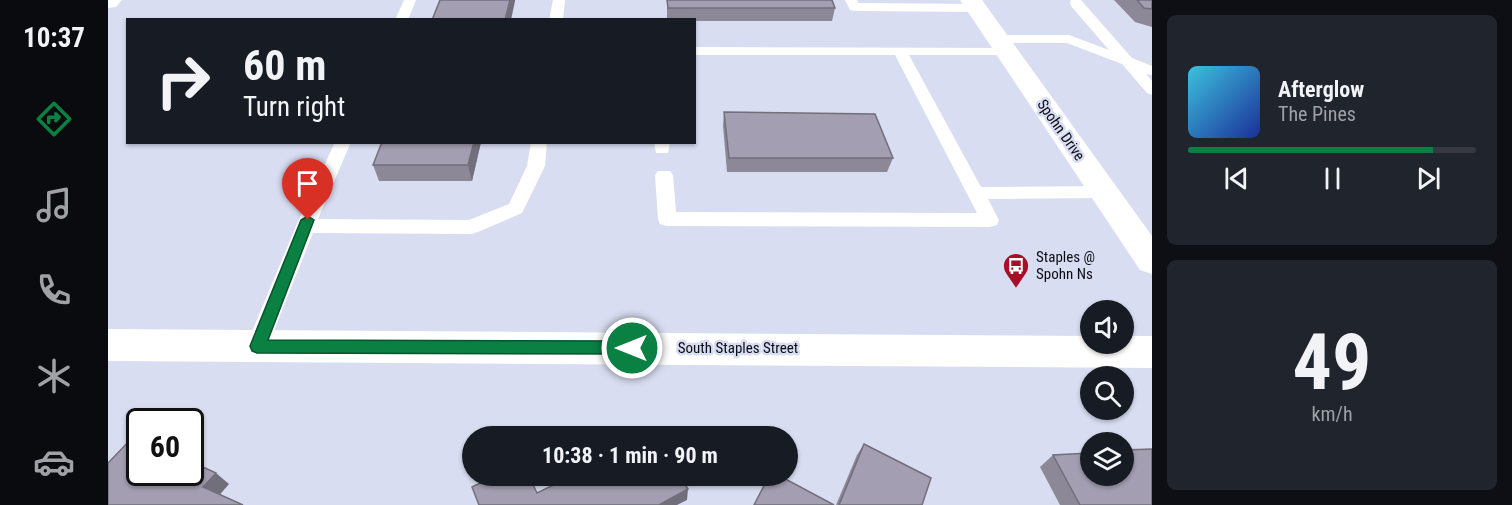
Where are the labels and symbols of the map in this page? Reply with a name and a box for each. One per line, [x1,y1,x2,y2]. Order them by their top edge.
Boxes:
street label: Spohn Drive [1033,96,1089,164]
pin [282,158,333,220]
place label: Staples @ Spohn Ns [1036,248,1095,283]
bus stop icon: Staples @ Spohn Ns [1001,251,1031,289]
position arrow [600,316,664,380]
street label: South Staples Street [678,339,798,357]
speed limit sign: 60 [126,408,204,486]

